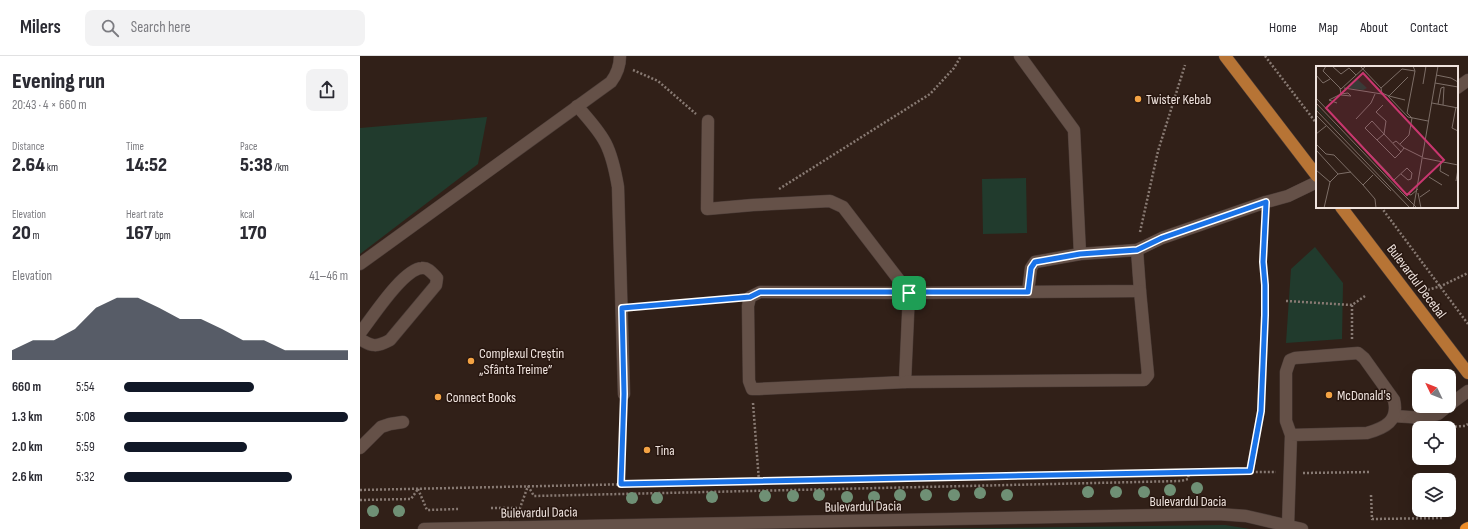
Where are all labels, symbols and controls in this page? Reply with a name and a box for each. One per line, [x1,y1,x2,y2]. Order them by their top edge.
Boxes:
search box [85,10,365,46]
text: Milers [20,16,61,39]
icon: search [99,17,121,39]
text: Search here [131,18,191,37]
text: Home [1269,19,1297,36]
text: Map [1319,19,1338,36]
text: About [1360,19,1388,36]
text: Contact [1410,19,1448,36]
inset map [1316,66,1458,208]
text: Evening run [12,68,105,95]
button: share [306,69,348,111]
place label: Twister Kebab [1146,91,1211,108]
marker: Twister Kebab [1133,94,1143,104]
text: 20:43 · 4 × 660 m [12,97,87,113]
text: Distance [12,140,44,153]
text: Time [126,140,144,153]
text: Pace [240,140,258,153]
text: 2.64 [12,153,45,177]
text: 14:52 [126,153,167,177]
text: 5:38 [240,153,273,177]
text: km [45,161,58,174]
text: /km [273,161,289,174]
text: Elevation [12,208,46,221]
text: Heart rate [126,208,164,221]
text: kcal [240,208,255,221]
text: 20 [12,221,31,245]
text: 167 [126,221,153,245]
text: 170 [240,221,267,245]
text: m [31,229,40,242]
text: bpm [153,229,171,242]
street label: Bulevardul Decebal [1383,241,1450,322]
text: Elevation [12,268,52,284]
text: 41–46 m [309,268,348,284]
pin [892,276,926,310]
icon: arrive [898,282,920,304]
place label: Complexul Creștin „Sfânta Treime” [479,345,564,378]
marker: Complexul Creștin „Sfânta Treime” [466,356,476,366]
north arrow [1412,369,1456,413]
map controls [1412,369,1456,517]
text: 660 m [12,379,41,395]
text: 5:54 [76,379,94,395]
place label: McDonald's [1337,387,1391,404]
place label: Connect Books [446,389,516,406]
marker: McDonald's [1324,390,1334,400]
marker: Connect Books [433,392,443,402]
text: 1.3 km [12,409,42,425]
text: 5:08 [76,409,95,425]
button: locate [1412,421,1456,465]
text: 2.0 km [12,439,43,455]
text: 5:59 [76,439,95,455]
place label: Tina [655,442,675,459]
marker: Tina [642,445,652,455]
text: 2.6 km [12,469,43,485]
text: 5:32 [76,469,95,485]
button: layers [1412,473,1456,517]
street label: Bulevardul Dacia [1150,493,1226,510]
street label: Bulevardul Dacia [824,497,902,516]
street label: Bulevardul Dacia [500,503,578,522]

